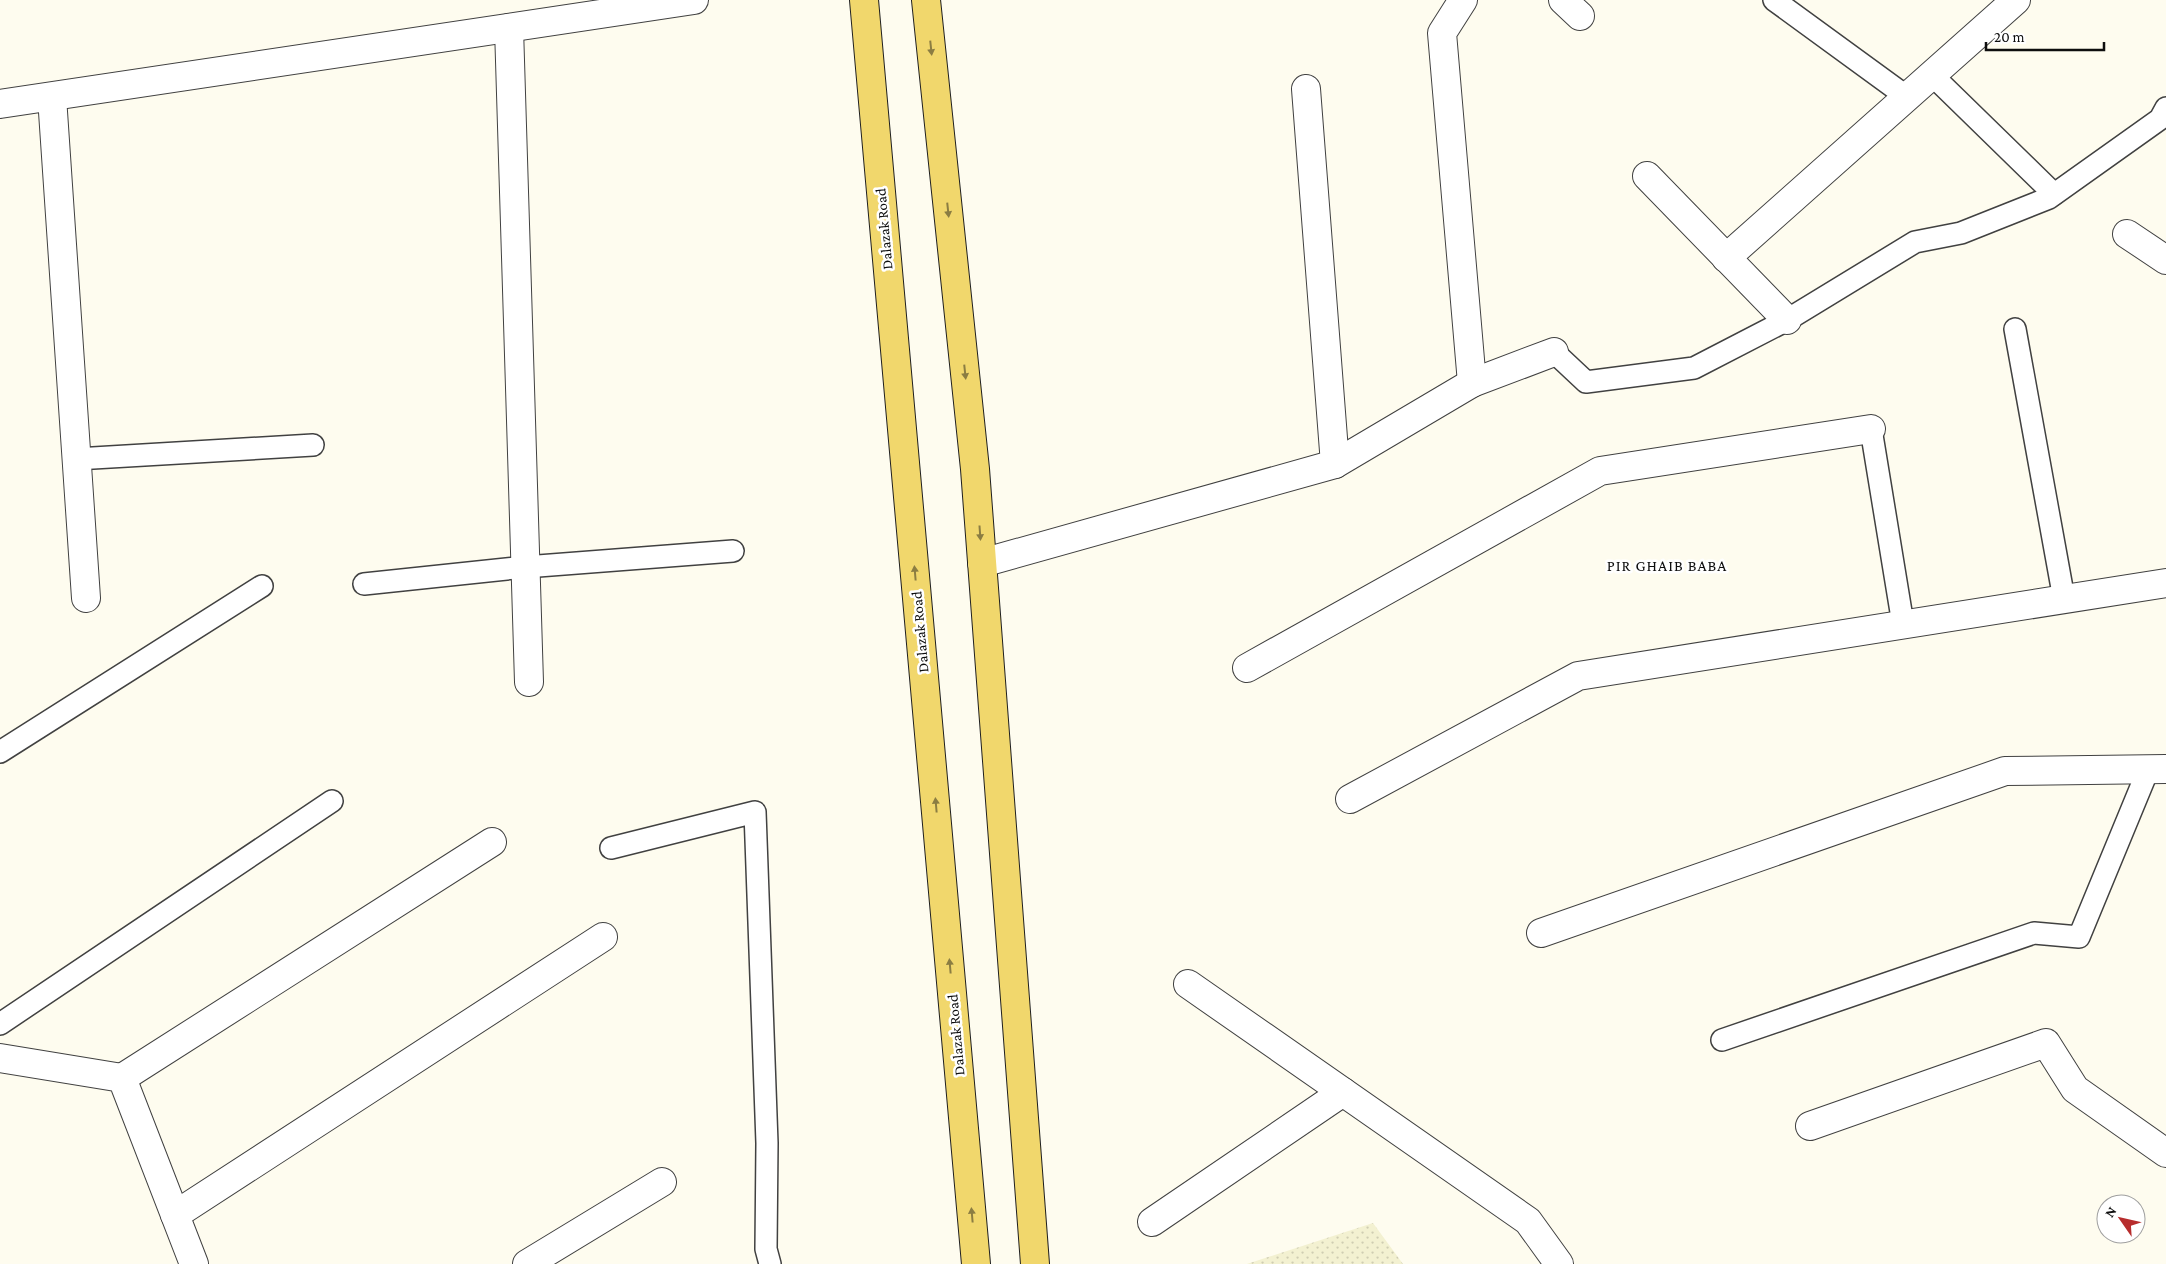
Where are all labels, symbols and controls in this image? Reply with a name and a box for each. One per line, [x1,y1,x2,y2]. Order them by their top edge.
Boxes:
scale bar [1986,20,2104,52]
text: 20 m [1994,29,2025,45]
one-way arrow [927,41,935,57]
street label: Dalazak Road [872,188,896,270]
one-way arrow [944,202,952,218]
one-way arrow [961,364,969,380]
one-way arrow [976,526,984,542]
district label: PIR GHAIB BABA [1607,557,1727,574]
one-way arrow [911,565,919,581]
street label: Dalazak Road [908,591,932,673]
one-way arrow [931,796,939,812]
one-way arrow [946,958,954,974]
street label: Dalazak Road [944,994,968,1076]
north arrow [2096,1194,2146,1244]
text: N [2101,1203,2120,1220]
one-way arrow [968,1207,976,1223]

